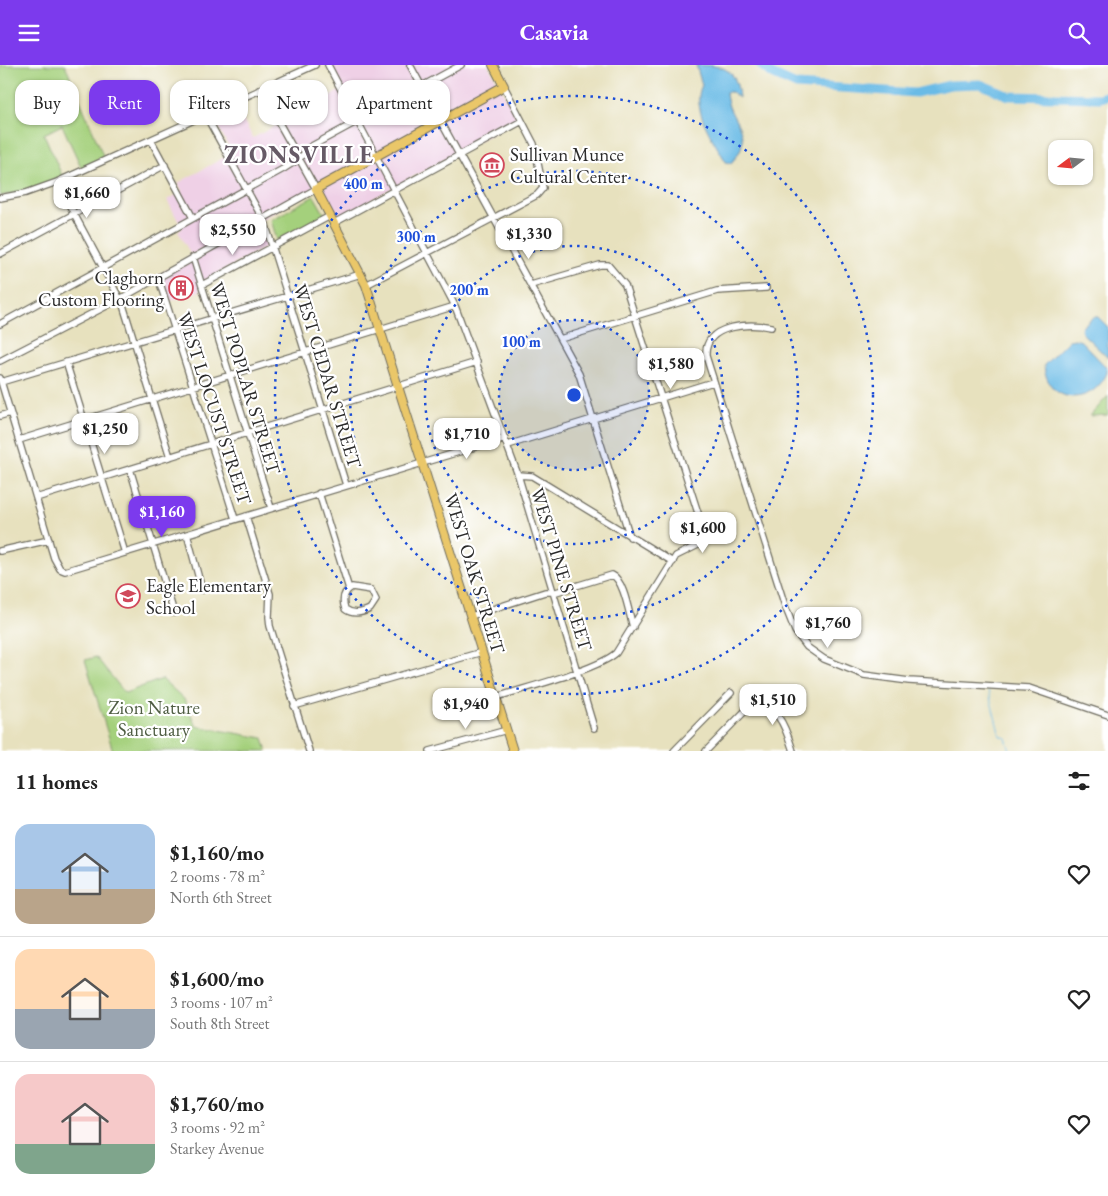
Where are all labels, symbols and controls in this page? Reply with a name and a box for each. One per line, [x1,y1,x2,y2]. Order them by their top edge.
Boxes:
text: Casavia [520,18,588,47]
icon: menu [15,19,43,47]
icon: search [1065,19,1093,47]
chip: Buy [15,80,79,125]
chip: Rent [89,80,160,125]
chip: Filters [170,80,248,125]
chip: New [258,80,328,125]
chip: Apartment [338,80,450,125]
district label: ZIONSVILLE [224,139,374,170]
north arrow [1048,140,1092,185]
map controls [1048,140,1093,185]
place label: Sullivan Munce Cultural Center [510,142,628,189]
museum icon: Sullivan Munce Cultural Center [479,152,505,178]
text: 400 m [343,174,383,193]
pin: $1,660 [46,177,128,219]
text: $1,660 [64,182,110,203]
pin: $2,550 [192,213,274,256]
pin: $1,330 [488,217,570,260]
text: $2,550 [210,219,256,240]
text: $1,330 [506,223,552,244]
text: 300 m [396,227,436,246]
place label: Claghorn Custom Flooring [38,265,165,312]
building icon: Claghorn Custom Flooring [168,275,194,301]
street label: WEST POPLAR STREET [204,279,287,478]
text: 200 m [449,280,489,299]
street label: WEST CEDAR STREET [288,281,368,471]
street label: WEST LOCUST STREET [172,309,258,508]
text: 100 m [501,332,541,351]
pin: $1,580 [630,347,712,390]
text: $1,580 [648,353,694,374]
centre of rings [565,386,583,404]
pin: $1,250 [64,413,146,455]
pin: $1,710 [426,417,508,460]
text: $1,250 [82,418,128,439]
text: $1,710 [444,423,490,444]
street label: WEST PINE STREET [525,485,598,654]
street label: WEST OAK STREET [438,490,511,657]
pin: $1,160 [121,495,203,538]
text: $1,160 [139,501,185,522]
pin: $1,600 [662,511,744,554]
text: $1,600 [680,517,726,538]
place label: Eagle Elementary School [146,573,272,620]
school or university icon: Eagle Elementary School [115,583,141,609]
pin: $1,760 [787,607,869,649]
text: $1,760 [805,612,851,633]
pin: $1,510 [732,683,814,726]
pin: $1,940 [425,687,507,730]
text: $1,510 [750,689,796,710]
text: $1,940 [443,693,489,714]
park label: Zion Nature Sanctuary [108,695,200,742]
icon: filters [1065,767,1093,795]
text: 11 homes [15,768,98,795]
text: $1,160/mo [170,839,264,866]
icon: home [55,844,115,904]
icon: heart [1065,860,1093,888]
text: 2 rooms · 78 m² [170,866,265,887]
text: North 6th Street [170,887,272,908]
text: $1,600/mo [170,965,264,992]
icon: home [55,969,115,1029]
icon: heart [1065,985,1093,1013]
text: 3 rooms · 107 m² [170,992,273,1013]
text: South 8th Street [170,1013,270,1034]
text: $1,760/mo [170,1090,264,1117]
icon: home [55,1094,115,1154]
icon: heart [1065,1110,1093,1138]
text: 3 rooms · 92 m² [170,1117,265,1138]
text: Starkey Avenue [170,1138,264,1159]

